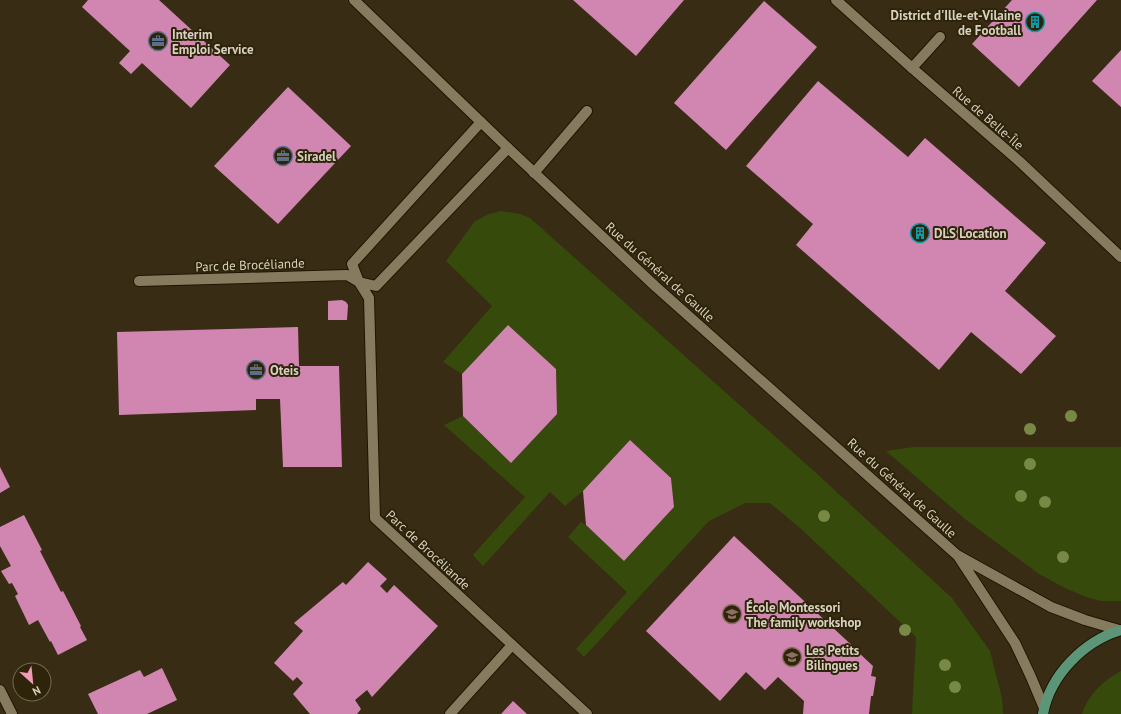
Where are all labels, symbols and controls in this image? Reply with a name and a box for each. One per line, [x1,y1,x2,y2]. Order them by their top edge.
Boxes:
place label: District d'Ille-et-Vilaine de Football [891,7,1021,39]
building icon: District d'Ille-et-Vilaine de Football [1024,11,1046,33]
place label: Interim Emploi Service [172,26,254,58]
office icon: Interim Emploi Service [147,30,169,52]
street label: Rue de Belle-Île [949,82,1027,154]
office icon: Siradel [272,145,294,167]
place label: Siradel [297,148,336,165]
street label: Rue du Général de Gaulle [602,218,718,326]
building icon: DLS Location [909,222,931,244]
place label: DLS Location [934,225,1007,242]
street label: Parc de Brocéliande [195,255,305,275]
office icon: Oteis [245,359,267,381]
place label: Oteis [270,362,299,379]
street label: Rue du Général de Gaulle [844,434,960,542]
street label: Parc de Brocéliande [382,506,474,594]
place label: École Montessori The family workshop [746,599,861,631]
school or university icon: École Montessori The family workshop [721,603,743,625]
place label: Les Petits Bilingues [806,642,860,674]
school or university icon: Les Petits Bilingues [781,646,803,668]
north arrow [12,662,52,702]
text: N [30,683,43,699]

